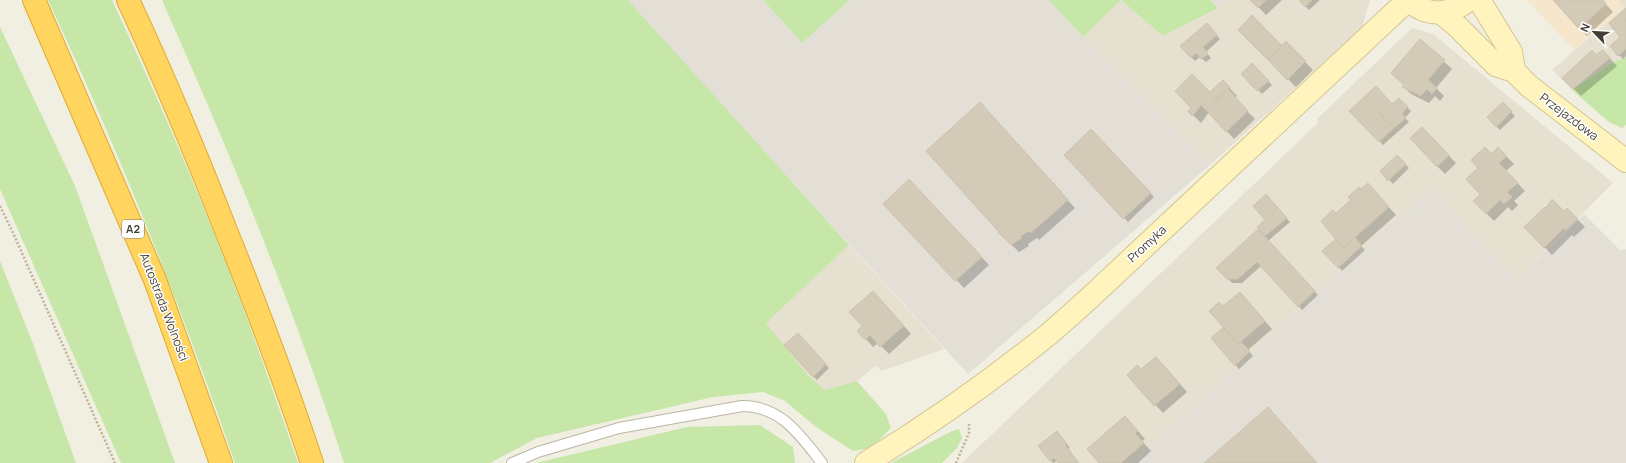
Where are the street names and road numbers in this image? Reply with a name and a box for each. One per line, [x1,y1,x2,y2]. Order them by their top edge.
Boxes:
street label: Przejazdowa [1536,89,1602,144]
road number: A2 [122,220,144,238]
street label: Promyka [1124,221,1170,266]
street label: Autostrada Wolności [136,250,193,363]

